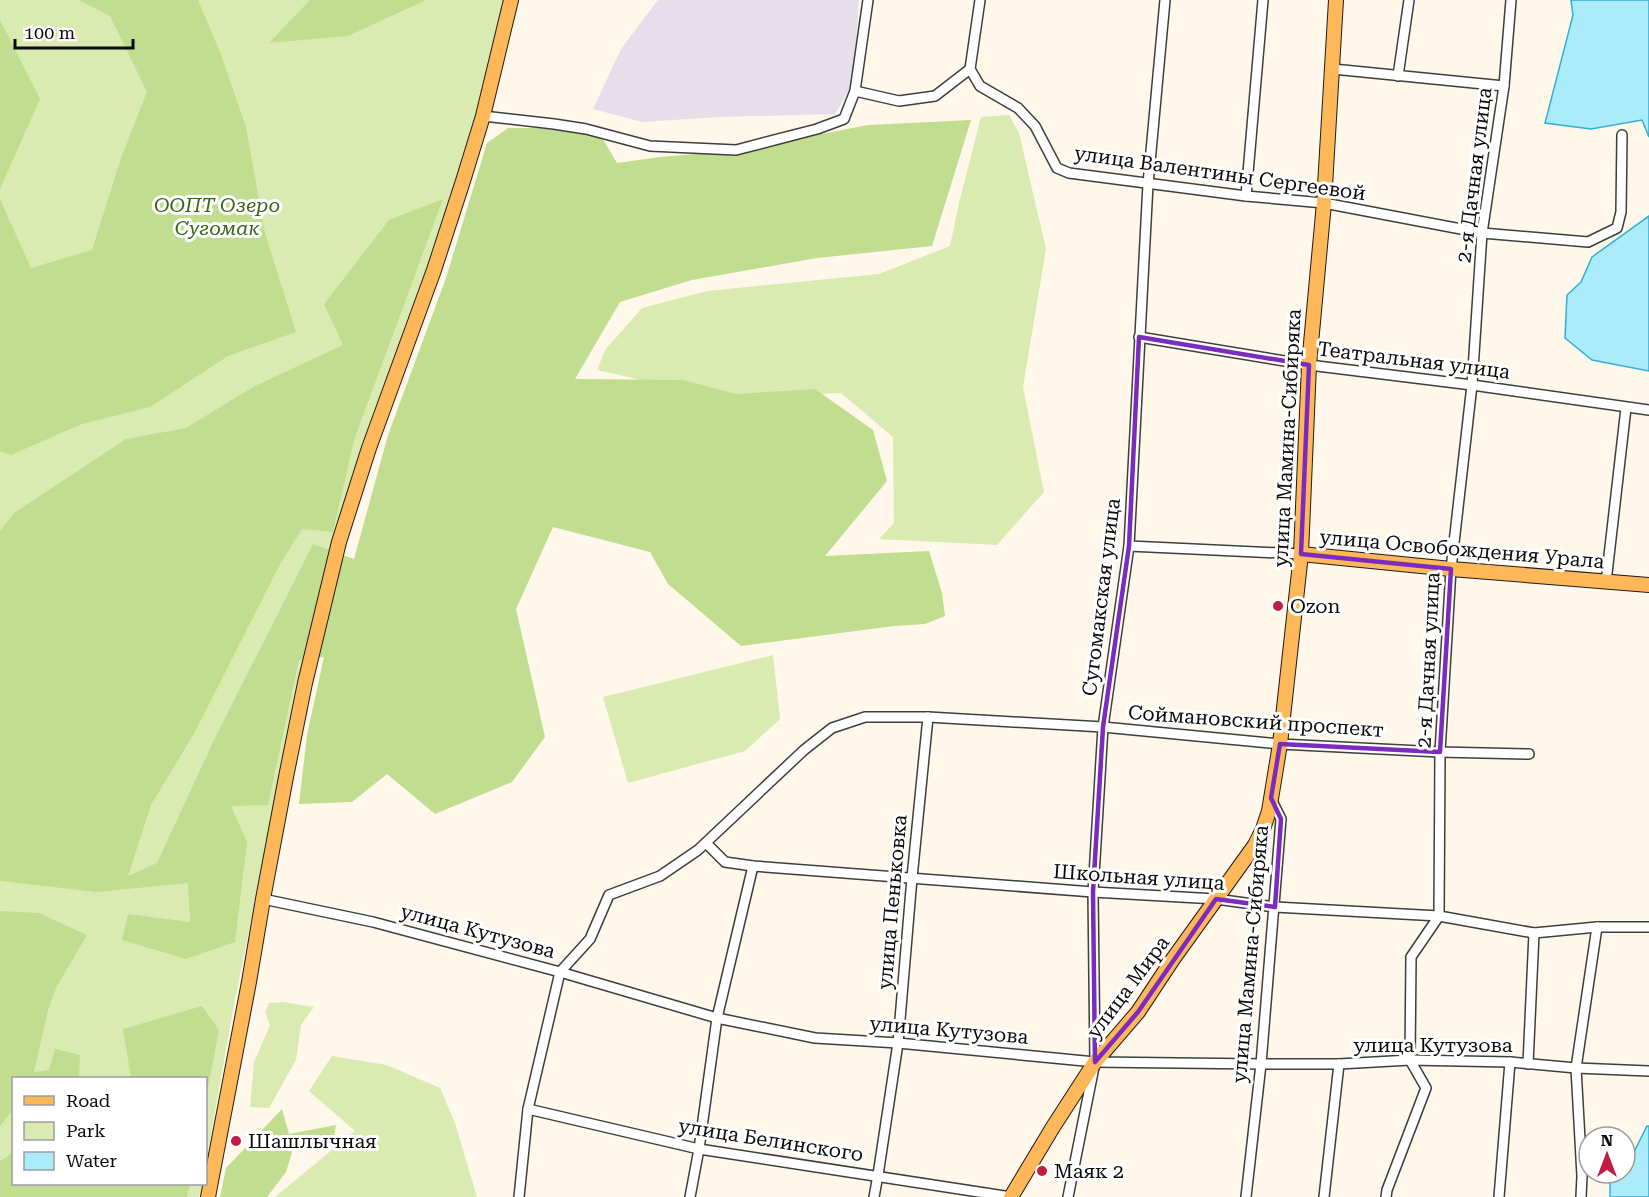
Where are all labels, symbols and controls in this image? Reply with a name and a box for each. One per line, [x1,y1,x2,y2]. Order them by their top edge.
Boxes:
scale bar [15,12,134,50]
text: 100 m [24,22,75,43]
street label: 2-я Дачная улица [1451,86,1497,264]
street label: улица Валентины Сергеевой [1073,141,1367,205]
park label: ООПТ Озеро Сугомак [154,193,280,240]
street label: улица Мамина-Сибиряка [1268,308,1306,568]
street label: Театральная улица [1316,336,1512,384]
street label: Сугомакская улица [1077,496,1125,697]
street label: улица Освобождения Урала [1318,525,1606,573]
street label: 2-я Дачная улица [1411,571,1445,749]
place label: Ozon [1290,594,1341,618]
marker: Ozon [1271,599,1285,613]
street label: Соймановский проспект [1127,700,1385,742]
street label: улица Пеньковка [872,813,912,990]
street label: улица Мамина-Сибиряка [1227,824,1273,1084]
street label: Школьная улица [1053,859,1226,895]
street label: улица Кутузова [398,899,558,963]
street label: улица Мира [1082,931,1174,1043]
street label: улица Кутузова [869,1011,1030,1049]
street label: улица Кутузова [1353,1033,1513,1057]
legend [12,1077,207,1185]
text: Road [66,1090,111,1111]
street label: улица Белинского [677,1114,865,1166]
text: Park [66,1120,106,1141]
north arrow [1577,1125,1637,1185]
place label: Шашлычная [248,1129,377,1153]
text: N [1601,1131,1613,1150]
marker: Шашлычная [229,1134,243,1148]
text: Water [66,1150,117,1171]
place label: Маяк 2 [1054,1159,1124,1183]
marker: Маяк 2 [1035,1164,1049,1178]

